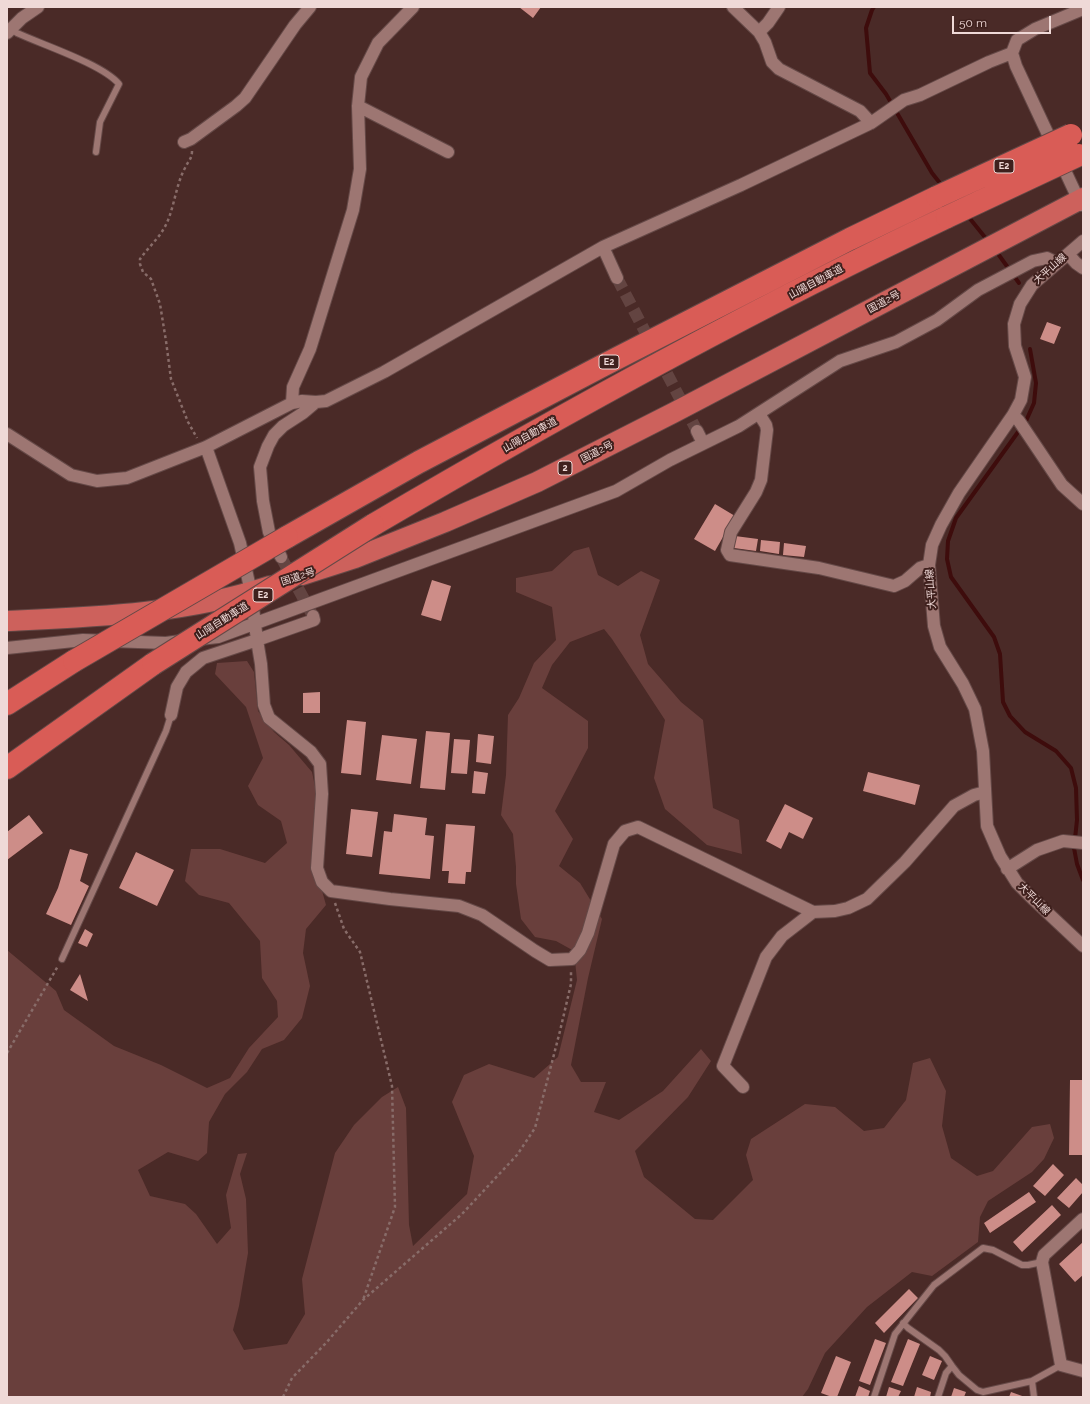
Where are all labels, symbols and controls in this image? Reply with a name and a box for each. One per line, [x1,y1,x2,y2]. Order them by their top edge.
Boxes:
scale bar [954,8,1053,34]
text: 50 m [959,16,987,30]
road number: E2 [994,159,1014,173]
street label: 大平山線 [1031,251,1069,287]
street label: 山陽自動車道 [787,263,845,301]
street label: 国道2号 [866,288,902,316]
road number: E2 [599,355,619,369]
street label: 山陽自動車道 [501,415,559,455]
street label: 国道2号 [579,439,615,465]
road number: 2 [558,461,572,475]
street label: 国道2号 [279,566,317,588]
street label: 大平山線 [924,569,938,609]
road number: E2 [253,588,273,602]
street label: 山陽自動車道 [193,600,251,642]
street label: 大平山線 [1016,881,1052,917]

